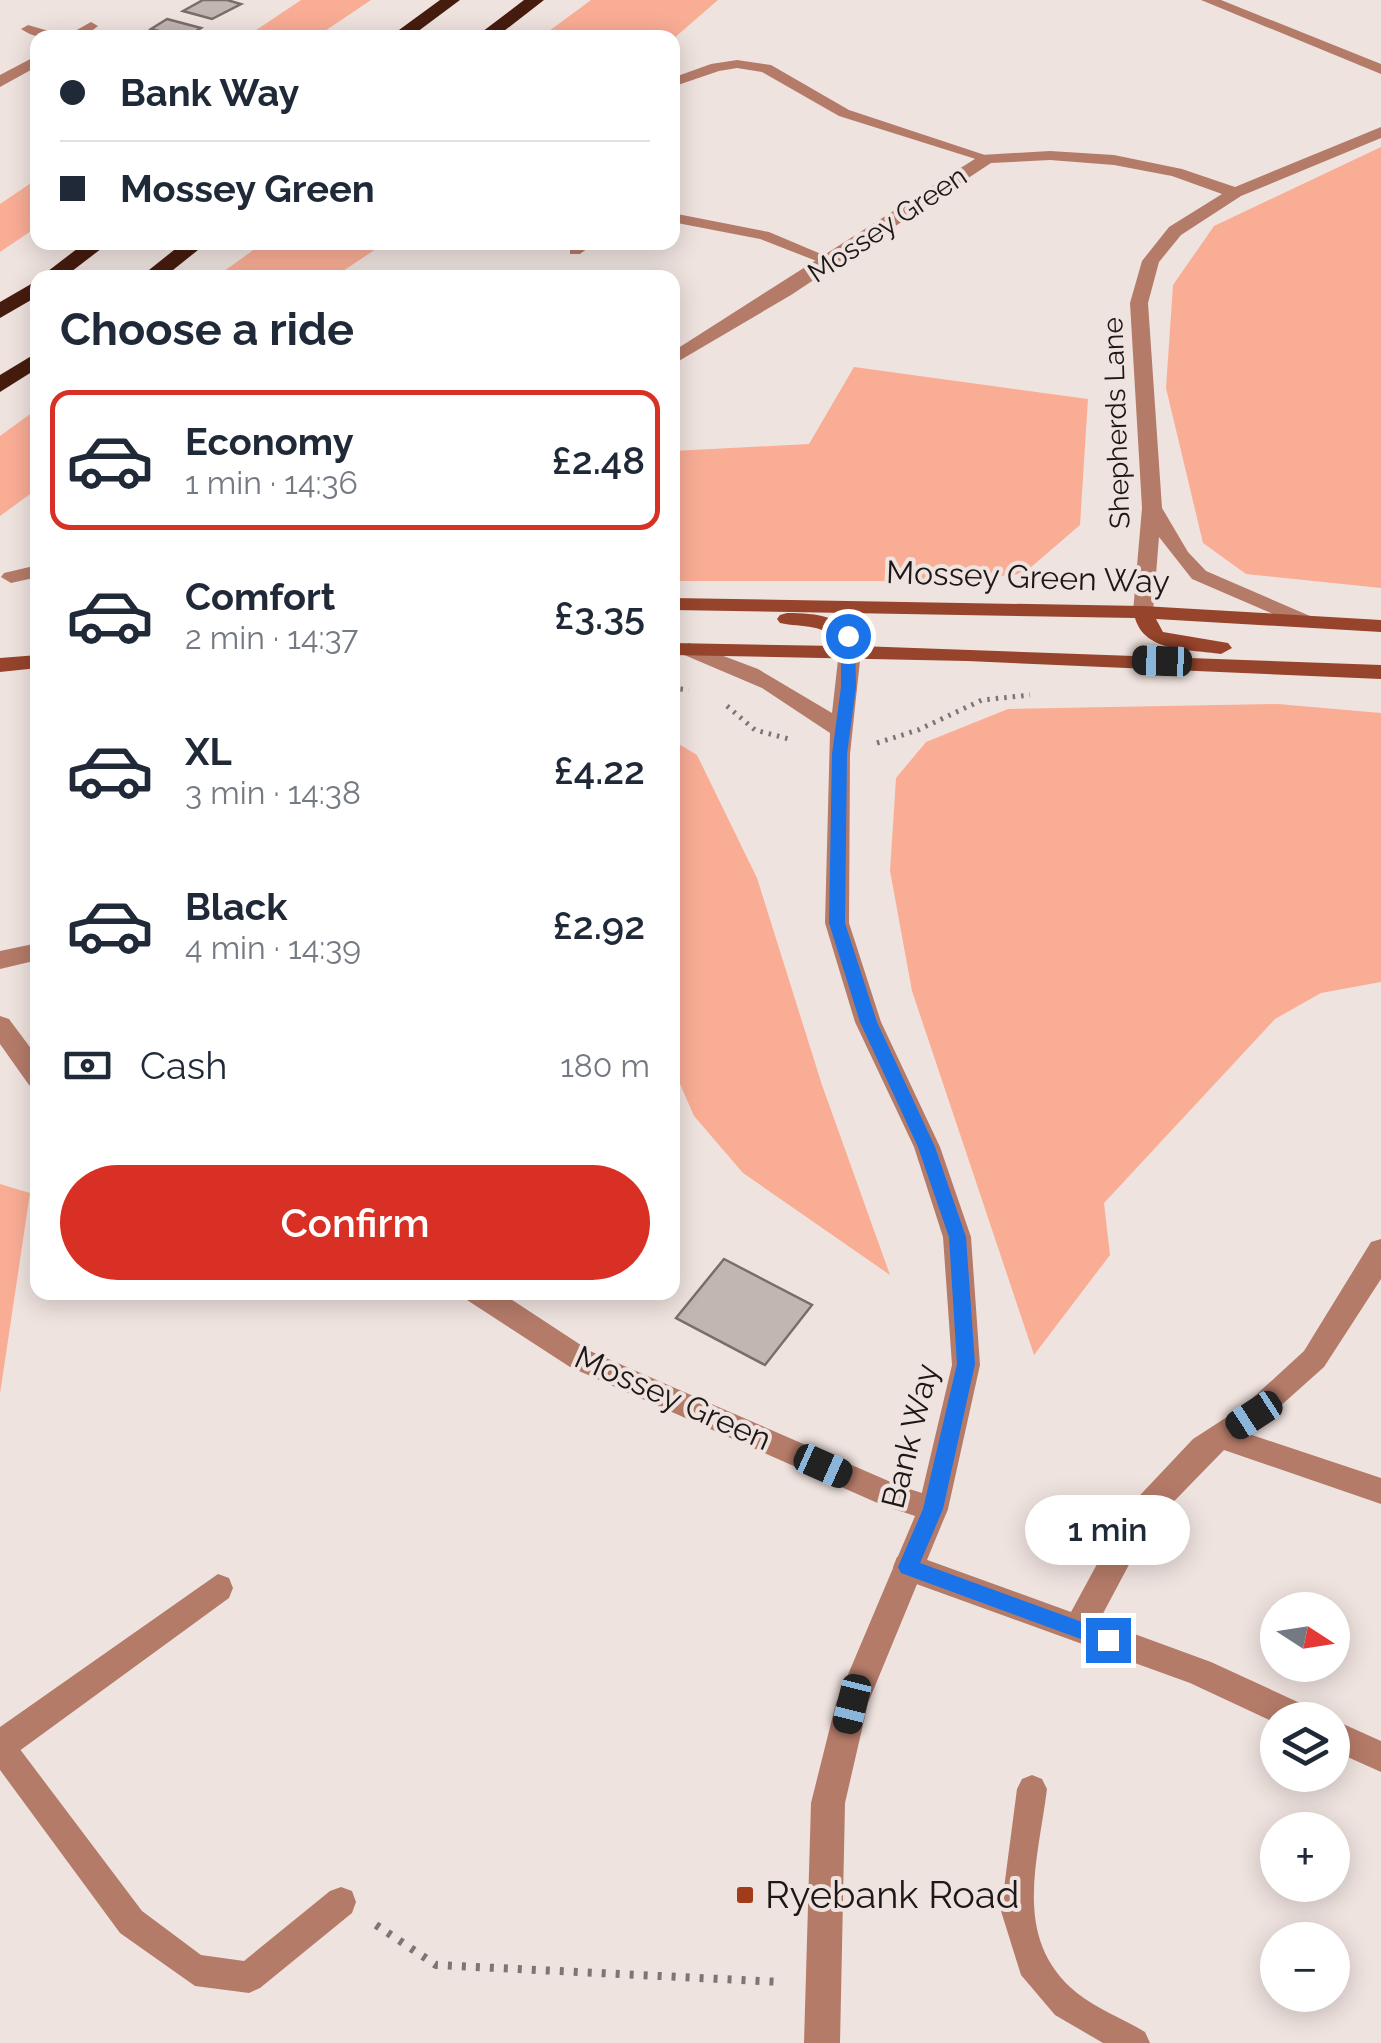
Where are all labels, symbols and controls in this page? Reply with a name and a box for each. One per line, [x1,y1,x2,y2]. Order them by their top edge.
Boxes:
text: Bank Way [120,70,299,115]
street label: Mossey Green [802,159,973,290]
text: Mossey Green [120,166,375,211]
text: Choose a ride [60,303,354,356]
street label: Shepherds Lane [1096,317,1137,529]
icon: car [65,415,155,505]
text: Economy [185,419,354,464]
text: £2.48 [552,438,645,483]
text: 1 min · 14:36 [185,464,358,501]
street label: Mossey Green Way [886,553,1170,600]
icon: car [65,570,155,660]
text: Comfort [185,574,335,619]
text: £3.35 [554,593,645,638]
route start [826,614,871,659]
text: 2 min · 14:37 [185,619,358,656]
car [1131,645,1193,677]
icon: car [65,725,155,815]
text: XL [185,729,232,774]
text: £4.22 [554,748,645,793]
text: 3 min · 14:38 [185,774,361,811]
icon: car [65,880,155,970]
text: Black [185,884,287,929]
text: £2.92 [553,903,645,948]
text: 4 min · 14:39 [185,929,361,966]
icon: cash [60,1038,115,1093]
text: Cash [140,1043,227,1088]
text: 180 m [560,1047,650,1084]
button: Confirm [60,1165,650,1280]
street label: Mossey Green [569,1338,777,1457]
street label: Bank Way [874,1360,945,1512]
car [1221,1386,1287,1444]
car [789,1440,857,1492]
callout: 1 min [1026,1495,1190,1565]
text: 1 min [1068,1511,1147,1548]
north arrow [1260,1592,1350,1682]
map controls [1260,1592,1350,2012]
route end [1086,1618,1131,1663]
car [830,1671,874,1737]
button: layers [1260,1702,1350,1792]
button: + [1260,1812,1350,1902]
place label: Ryebank Road [765,1872,1019,1917]
marker: Ryebank Road [734,1884,756,1906]
button: − [1260,1922,1350,2012]

